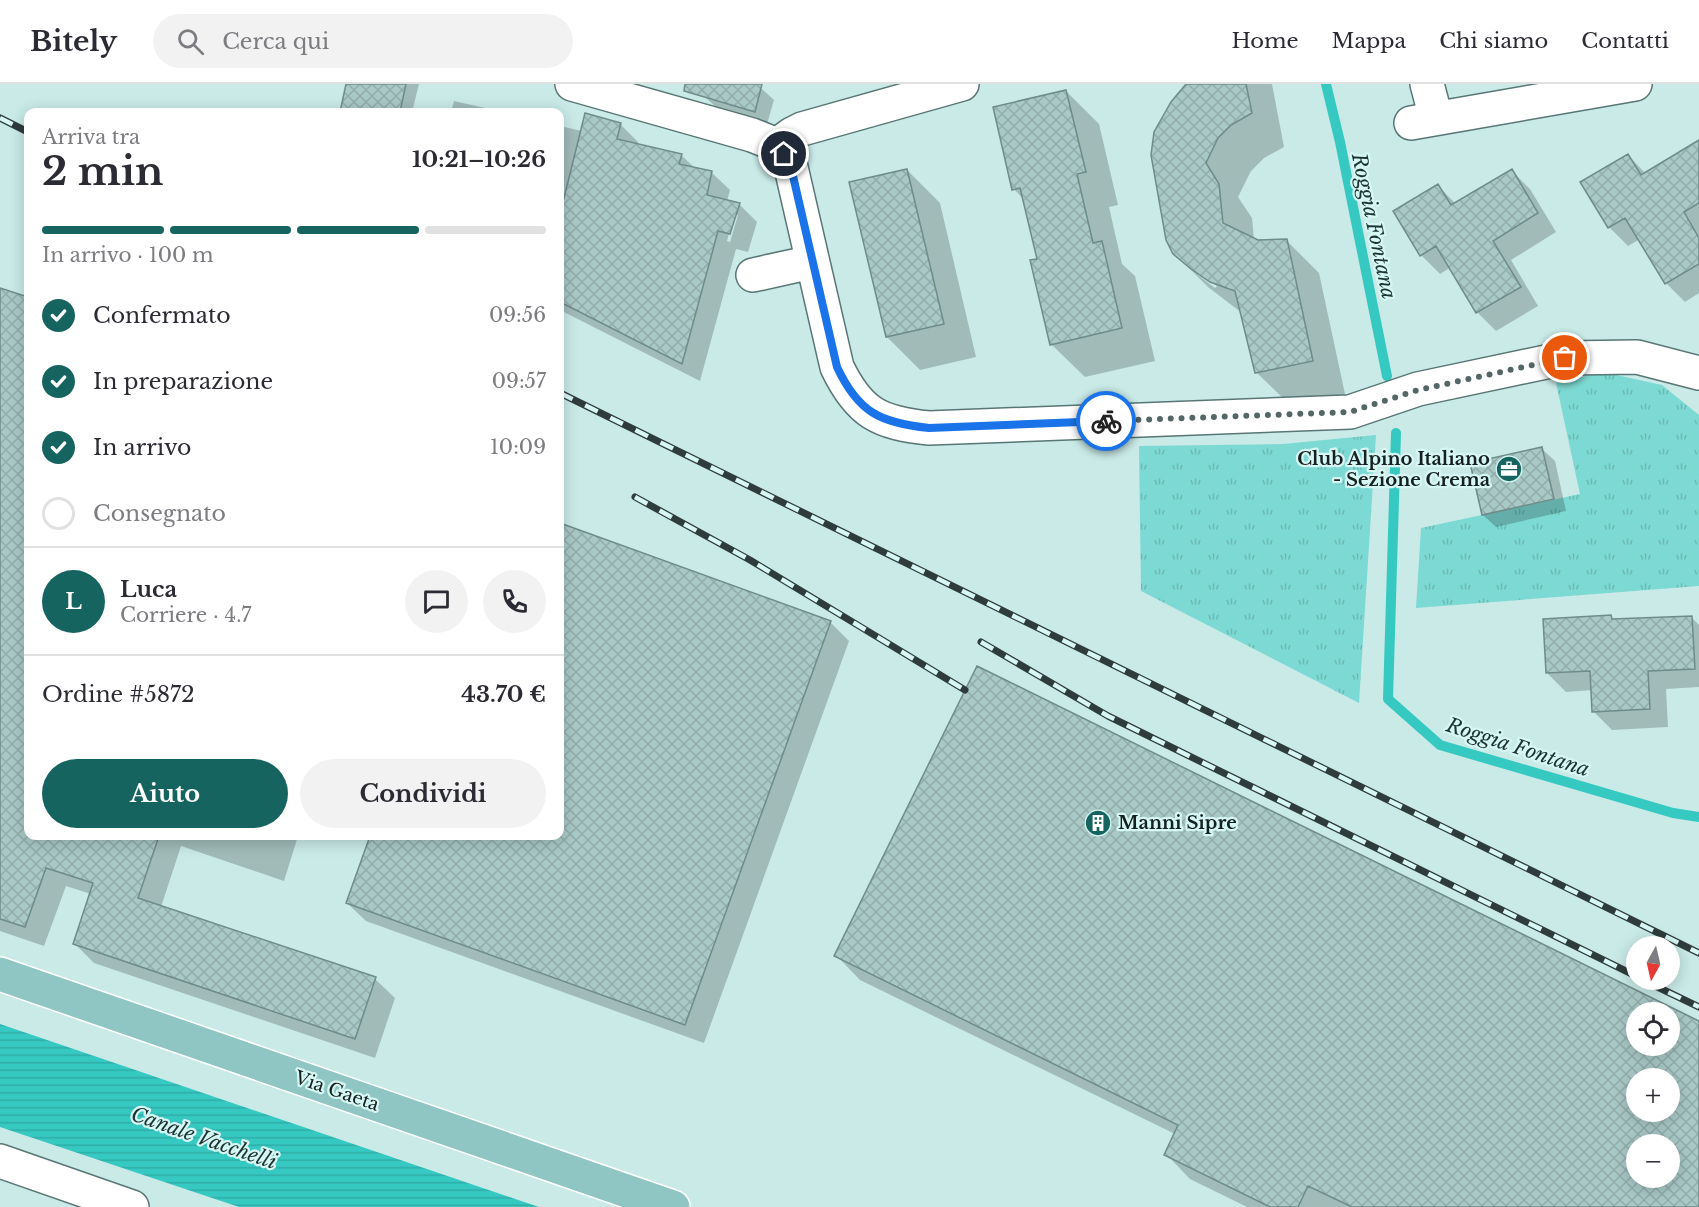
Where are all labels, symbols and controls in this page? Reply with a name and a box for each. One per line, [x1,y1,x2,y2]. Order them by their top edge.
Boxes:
search box [153,14,573,68]
text: Bitely [30,24,117,59]
icon: search [174,25,207,58]
text: Cerca qui [222,28,329,55]
text: Home [1231,28,1299,54]
text: Mappa [1332,28,1406,54]
text: Chi siamo [1439,28,1548,54]
text: Contatti [1581,28,1669,54]
text: Arriva tra [42,125,140,149]
pin [758,128,809,179]
icon: home [767,137,800,170]
text: 10:21–10:26 [412,146,546,173]
text: 2 min [42,147,163,196]
water label: Roggia Fontana [1347,150,1401,301]
text: In arrivo · 100 m [42,243,213,267]
icon: check [42,299,75,332]
text: Confermato [93,302,231,329]
text: 09:56 [489,303,546,327]
pin [1539,332,1590,383]
icon: bag [1548,341,1581,374]
icon: check [42,365,75,398]
text: In preparazione [93,368,273,395]
text: 09:57 [492,369,546,393]
courier [1076,391,1136,451]
icon: bike [1090,405,1123,438]
icon: check [42,431,75,464]
text: In arrivo [93,434,192,461]
text: 10:09 [490,435,546,459]
place label: Club Alpino Italiano - Sezione Crema [1297,448,1491,491]
office icon: Club Alpino Italiano - Sezione Crema [1494,454,1524,484]
text: Consegnato [93,500,226,527]
button: chat [405,570,468,633]
button: phone [483,570,546,633]
text: Luca [120,576,177,603]
text: L [65,588,82,615]
text: Corriere · 4.7 [120,603,251,627]
text: Ordine #5872 [42,681,195,708]
text: 43.70 € [461,681,546,708]
water label: Roggia Fontana [1443,712,1592,781]
button: Aiuto [42,759,288,828]
button: Condividi [300,759,546,828]
building icon: Manni Sipre [1083,808,1113,838]
place label: Manni Sipre [1118,812,1237,834]
north arrow [1626,936,1680,990]
map controls [1626,936,1680,1188]
button: locate [1626,1002,1680,1056]
street label: Via Gaeta [291,1066,382,1116]
button: + [1626,1068,1680,1122]
water label: Canale Vacchelli [128,1102,280,1174]
button: − [1626,1134,1680,1188]

